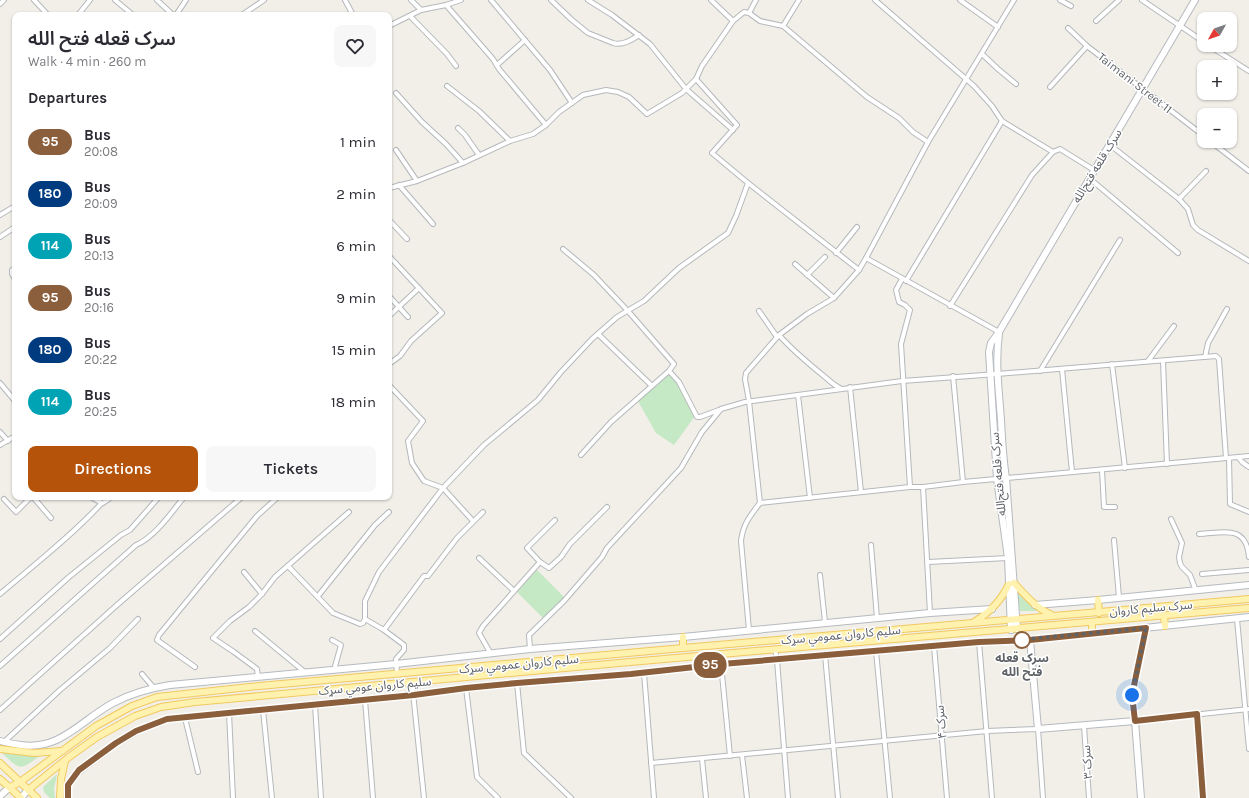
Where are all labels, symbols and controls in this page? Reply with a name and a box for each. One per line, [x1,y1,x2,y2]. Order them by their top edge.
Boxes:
north arrow [1197,12,1237,52]
map controls [1197,12,1237,148]
button: heart [334,25,376,67]
text: سرک قعله فتح الله [28,28,176,50]
street label: Taimani Street 11 [1095,50,1175,116]
text: Walk · 4 min · 260 m [28,54,147,69]
button: + [1197,60,1237,100]
text: Departures [28,89,107,107]
button: − [1197,108,1237,148]
text: Bus [84,126,111,144]
street label: سرک قلعه فتح‌الله [1069,126,1126,207]
text: 95 [42,133,58,150]
text: 1 min [340,133,376,151]
text: 20:08 [84,144,118,159]
text: Bus [84,178,111,196]
text: 180 [39,185,61,202]
text: 2 min [336,185,376,203]
text: 20:09 [84,196,118,211]
text: Bus [84,230,111,248]
text: 114 [41,237,59,254]
text: 6 min [336,237,376,255]
text: 20:13 [84,248,114,263]
text: Bus [84,282,111,300]
text: 95 [42,289,58,306]
text: 9 min [336,289,376,307]
text: 20:16 [84,300,114,315]
text: Bus [84,334,111,352]
text: 180 [39,341,61,358]
text: 15 min [331,341,376,359]
text: 20:22 [84,352,117,367]
text: Bus [84,386,111,404]
text: 114 [41,393,59,410]
text: 18 min [331,393,376,411]
text: 20:25 [84,404,117,419]
street label: سرک قلعه فتح‌الله [987,431,1011,516]
button: Directions [28,446,198,492]
button: Tickets [206,446,376,492]
street label: سرک سلیم کاروان [1109,597,1193,621]
street label: سلیم کاروان عمومي سړک [781,623,902,650]
marker: سرک قعله فتح الله [1013,631,1031,649]
place label: سرک قعله فتح الله [995,651,1049,681]
street label: سلیم کاروان عمومي سړک [459,652,580,679]
line badge: 95 [692,652,728,678]
text: 95 [702,656,718,673]
street label: سلیم کاروان عومي سړک [318,674,432,701]
your location [1122,685,1142,705]
street label: سرک ۴ [933,704,949,740]
street label: سرک ۳ [1079,745,1095,779]

